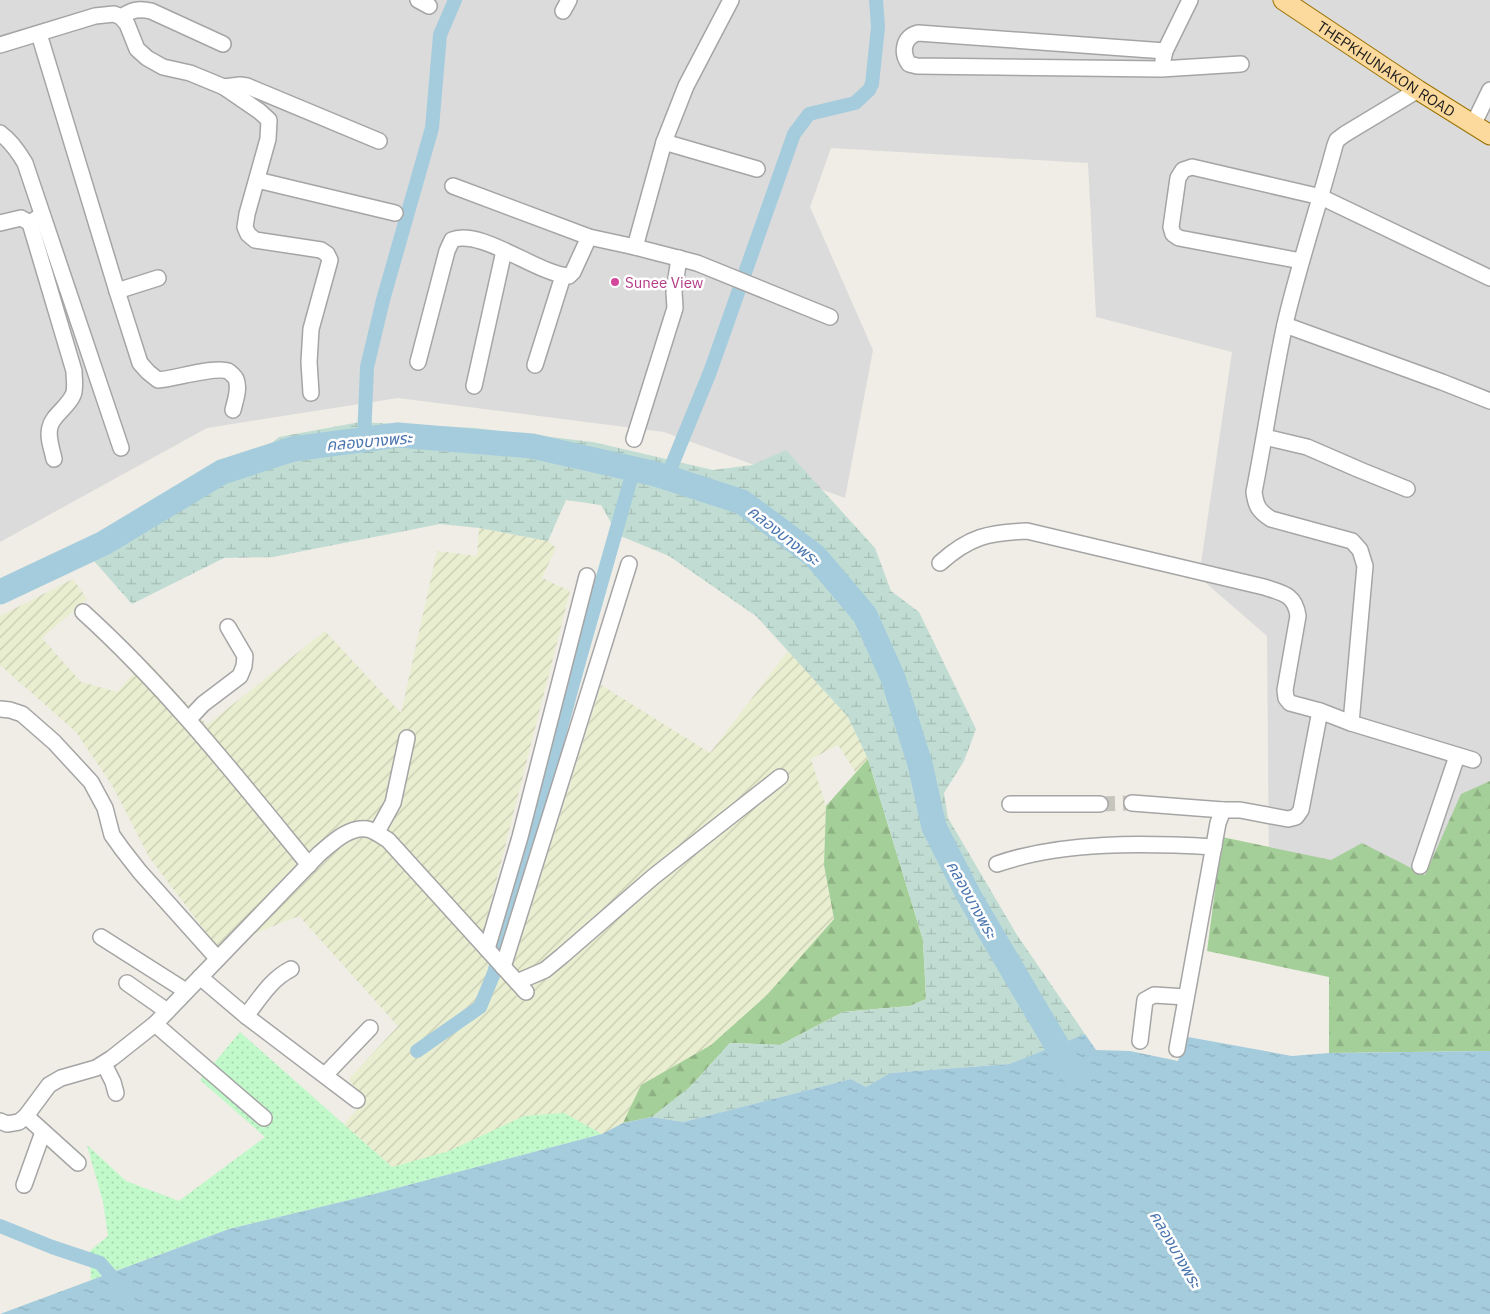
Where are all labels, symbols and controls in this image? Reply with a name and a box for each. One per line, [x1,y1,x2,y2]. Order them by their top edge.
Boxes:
street label: THEPKHUNAKON ROAD [1314,16,1459,120]
place label: Sunee View [625,273,704,292]
marker: Sunee View [609,276,621,288]
water label: คลองบางพระ [325,427,414,455]
water label: คลองบางพระ [744,501,825,570]
water label: คลองบางพระ [942,857,1002,943]
water label: คลองบางพระ [1146,1207,1207,1293]

